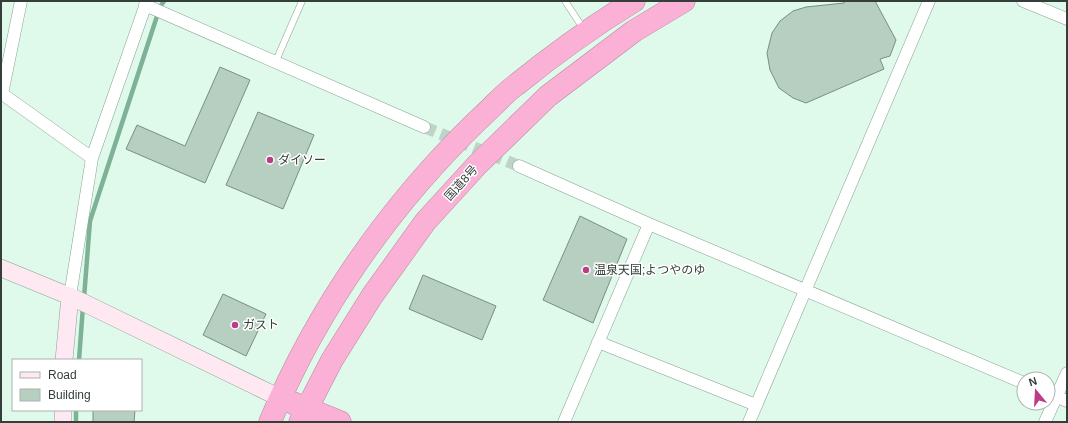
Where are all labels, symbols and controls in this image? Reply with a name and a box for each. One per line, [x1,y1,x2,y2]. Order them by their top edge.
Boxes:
place label: ダイソー [278,153,326,167]
marker: ダイソー [265,155,275,165]
street label: 国道8号 [442,162,480,204]
place label: 温泉天国;よつやのゆ [594,263,705,277]
marker: 温泉天国;よつやのゆ [581,265,591,275]
place label: ガスト [243,318,279,332]
marker: ガスト [230,320,240,330]
legend [12,359,142,411]
text: Road [48,368,77,382]
north arrow [1016,371,1056,411]
text: N [1027,375,1039,388]
text: Building [48,388,91,402]

